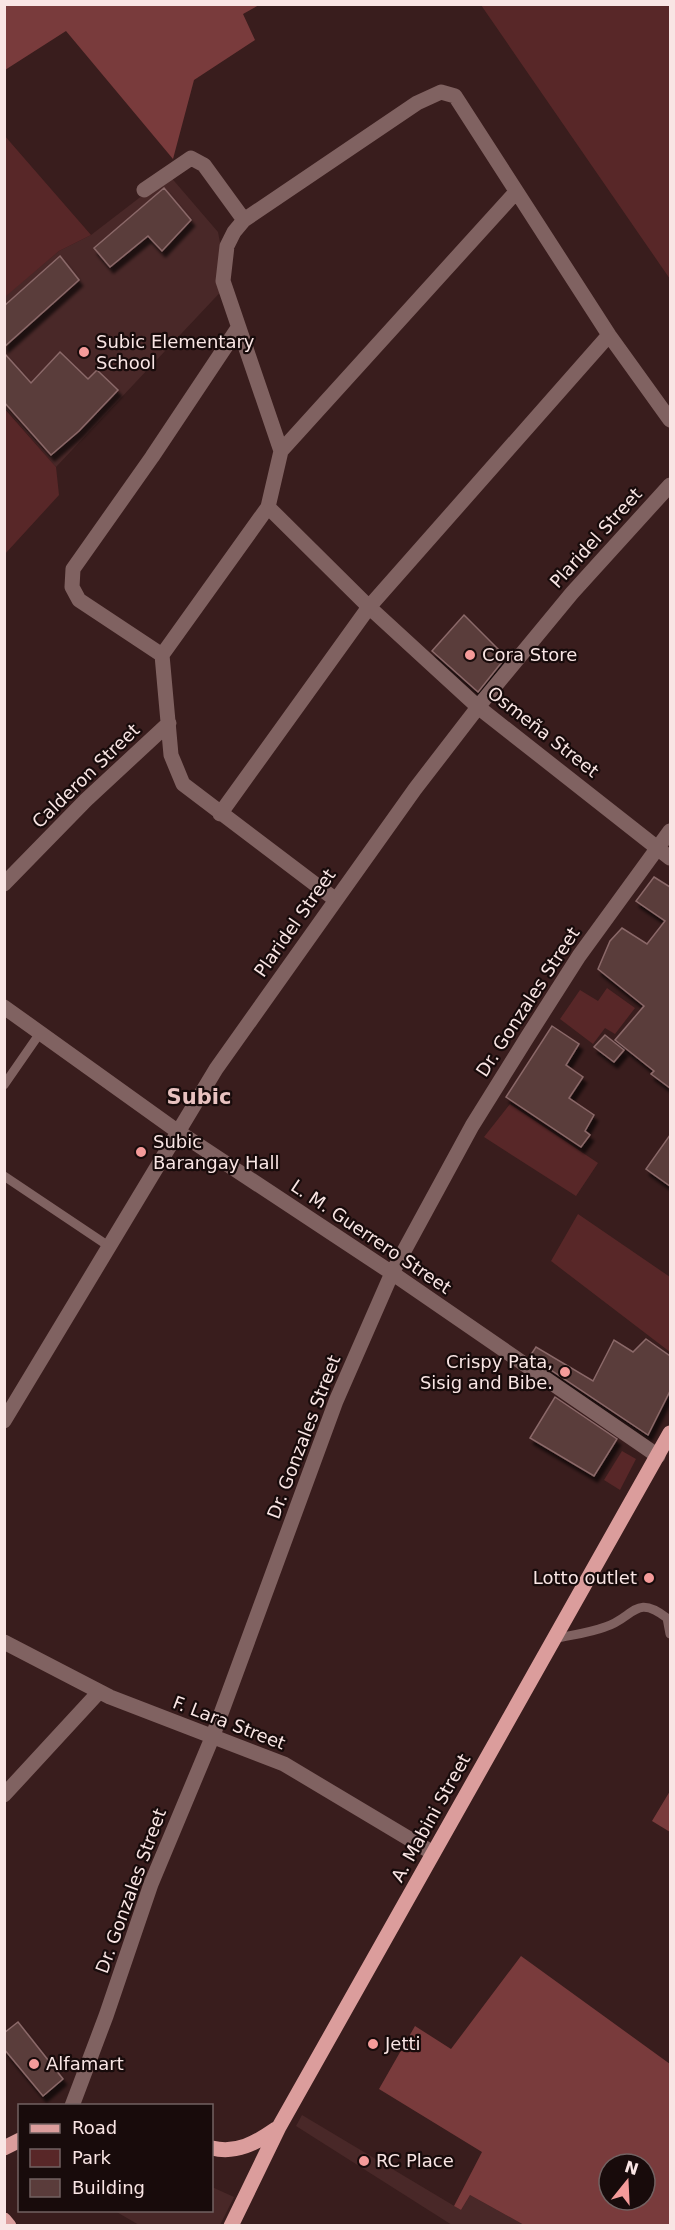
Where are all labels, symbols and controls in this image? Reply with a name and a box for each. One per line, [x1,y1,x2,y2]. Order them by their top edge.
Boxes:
place label: Subic Elementary School [96,331,255,373]
marker: Subic Elementary School [77,345,91,359]
street label: Plaridel Street [545,483,646,592]
place label: Cora Store [482,644,577,665]
marker: Cora Store [463,648,477,662]
street label: Osmeña Street [484,682,603,781]
street label: Calderon Street [28,719,144,832]
street label: Plaridel Street [250,865,340,981]
street label: Dr. Gonzales Street [471,923,584,1080]
district label: Subic [167,1085,231,1109]
place label: Subic Barangay Hall [153,1131,280,1173]
marker: Subic Barangay Hall [134,1145,148,1159]
street label: L. M. Guerrero Street [287,1175,455,1298]
place label: Crispy Pata, Sisig and Bibe. [420,1351,553,1393]
street label: Dr. Gonzales Street [263,1352,344,1522]
marker: Crispy Pata, Sisig and Bibe. [558,1365,572,1379]
place label: Lotto outlet [533,1567,637,1588]
marker: Lotto outlet [642,1571,656,1585]
street label: F. Lara Street [170,1691,288,1754]
street label: A. Mabini Street [387,1750,474,1885]
street label: Dr. Gonzales Street [91,1806,170,1976]
place label: Jetti [384,2033,421,2054]
marker: Jetti [366,2037,380,2051]
place label: Alfamart [46,2053,124,2074]
marker: Alfamart [27,2057,41,2071]
legend [18,2104,213,2212]
text: Road [72,2117,117,2138]
text: Park [72,2147,111,2168]
place label: RC Place [376,2150,454,2171]
north arrow [597,2152,657,2212]
marker: RC Place [357,2154,371,2168]
text: N [622,2157,641,2179]
text: Building [72,2177,145,2198]

